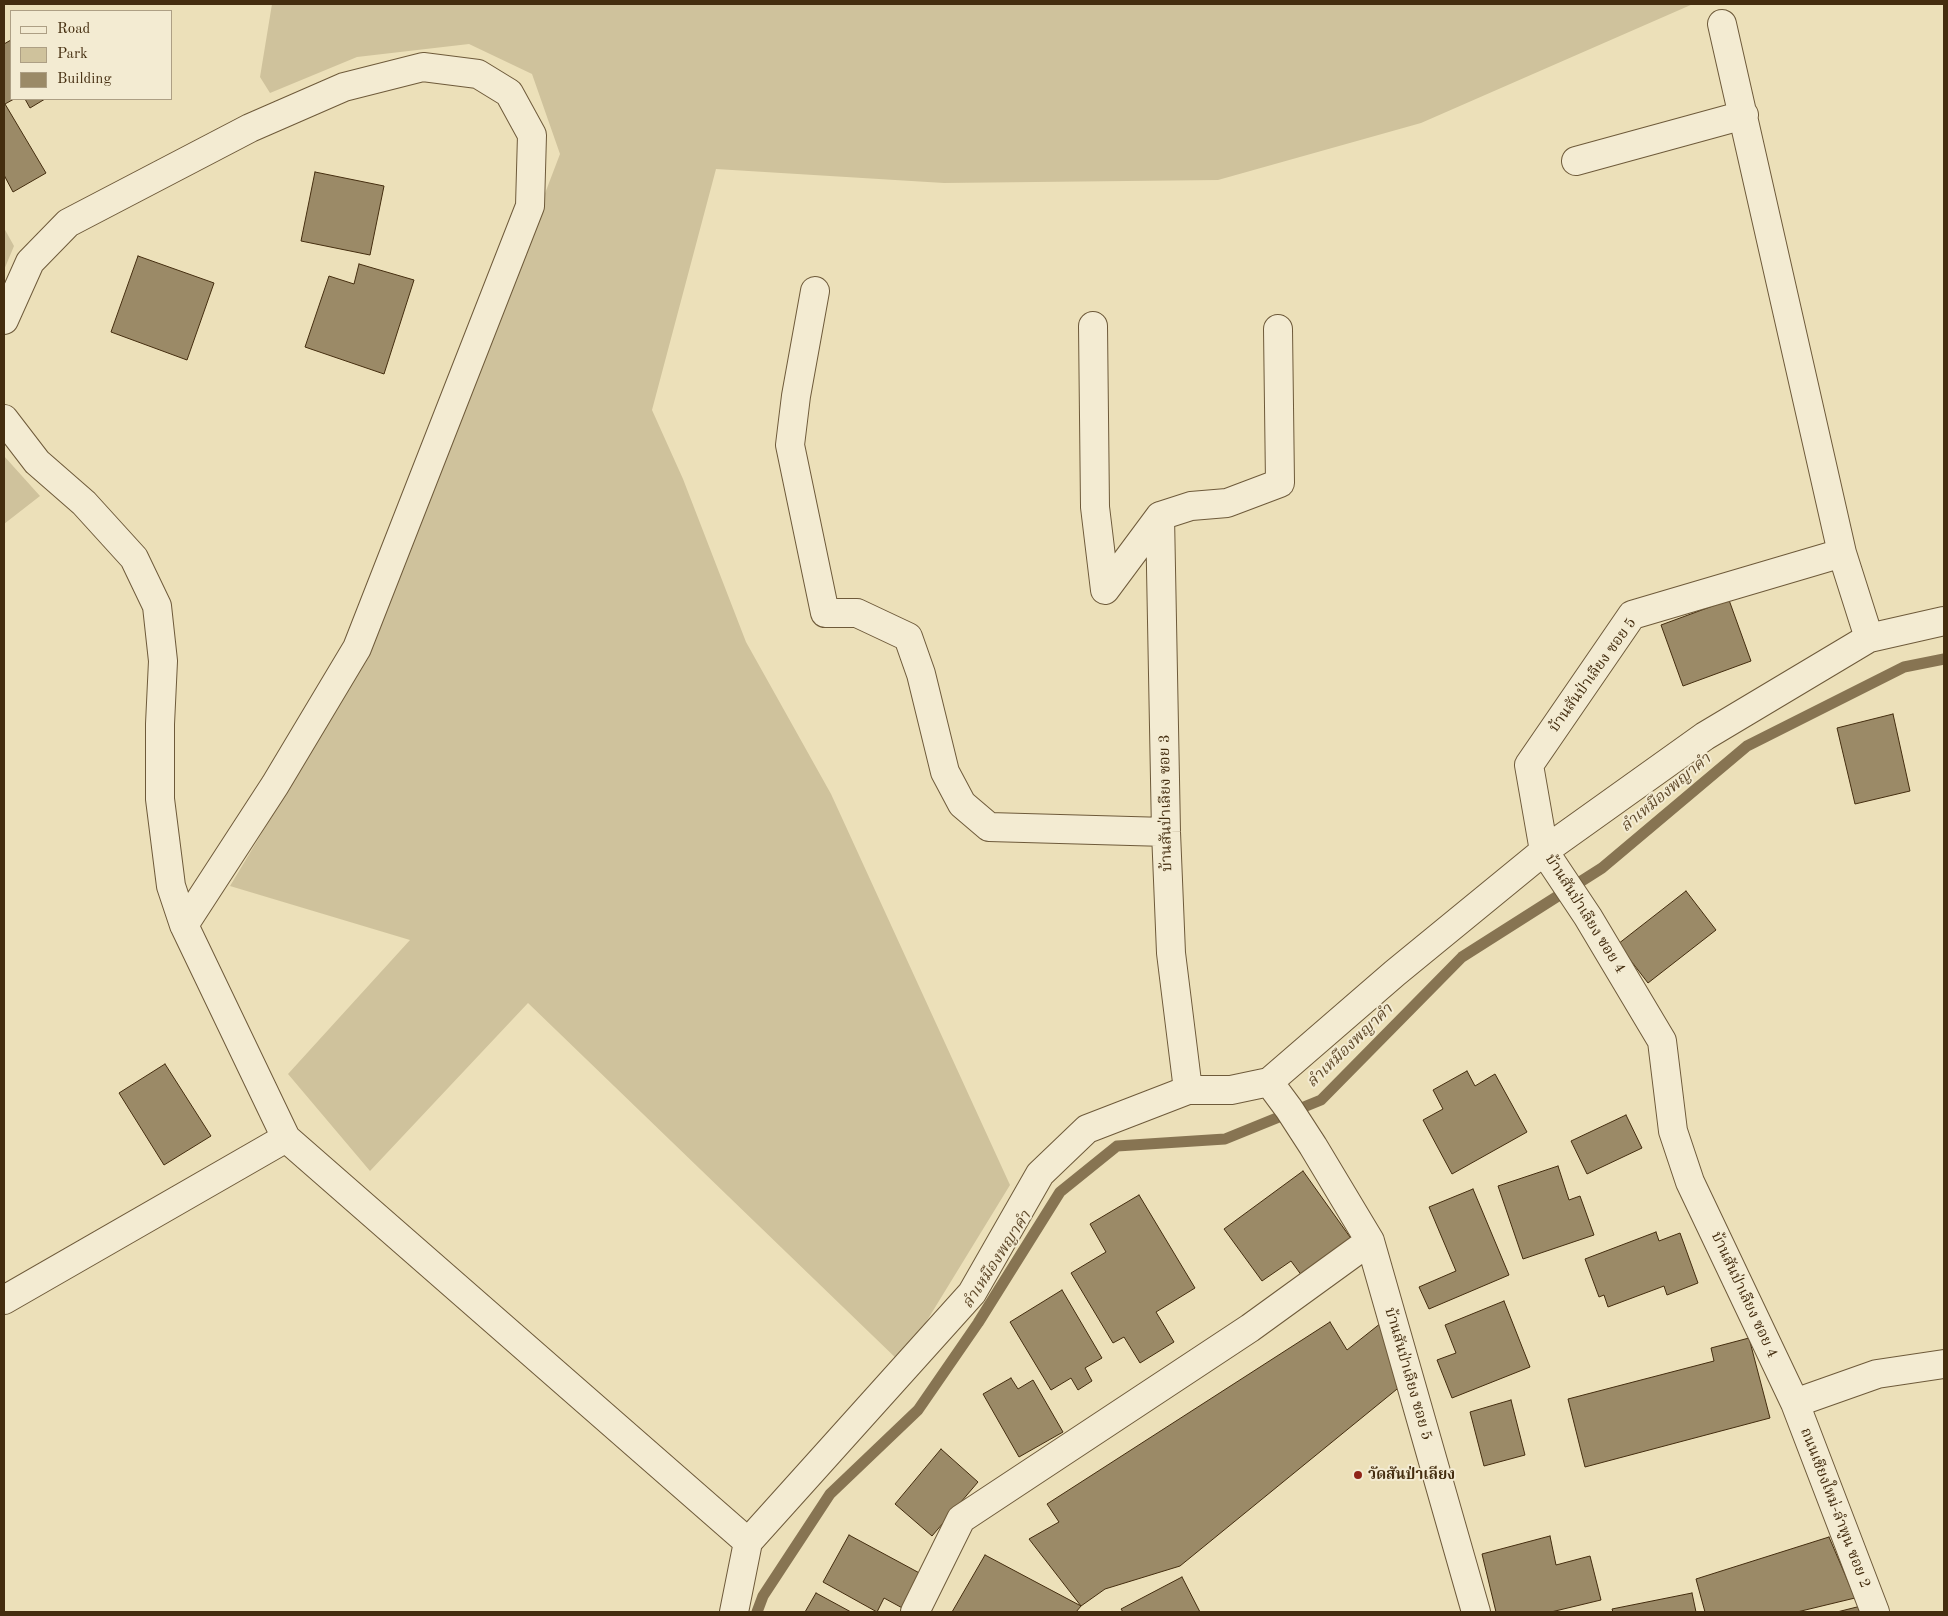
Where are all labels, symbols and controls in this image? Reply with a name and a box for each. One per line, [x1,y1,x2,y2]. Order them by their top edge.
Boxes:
legend [10,10,172,100]
text: Road [57,22,90,37]
text: Park [57,47,88,62]
text: Building [57,72,112,87]
street label: บ้านสันป่าเลียง ซอย 5 [1545,614,1641,736]
street label: บ้านสันป่าเลียง ซอย 3 [1156,734,1176,872]
water label: ลำเหมืองพญาคำ [1617,750,1715,836]
street label: บ้านสันป่าเลียง ซอย 4 [1541,851,1629,977]
water label: ลำเหมืองพญาคำ [1303,1000,1397,1092]
water label: ลำเหมืองพญาคำ [958,1208,1036,1312]
street label: บ้านสันป่าเลียง ซอย 4 [1707,1229,1781,1361]
street label: บ้านสันป่าเลียง ซอย 5 [1380,1306,1436,1442]
street label: ถนนเชียงใหม่-ลำพูน ซอย 2 [1796,1425,1874,1591]
place label: วัดสันป่าเลียง [1368,1466,1455,1484]
marker: วัดสันป่าเลียง [1352,1469,1364,1481]

